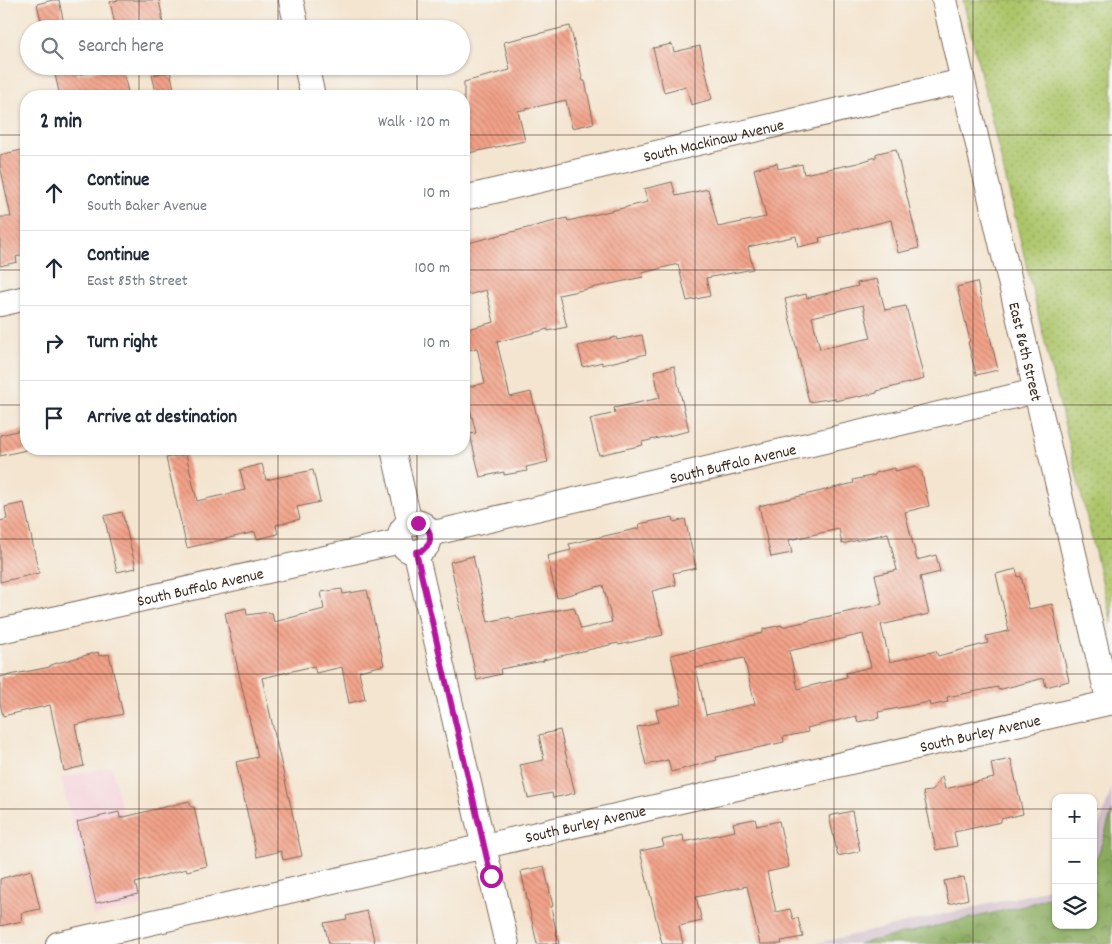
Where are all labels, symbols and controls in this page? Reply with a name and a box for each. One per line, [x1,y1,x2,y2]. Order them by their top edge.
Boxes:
search box [20,20,470,75]
icon: search [38,34,66,62]
text: Search here [78,34,164,61]
text: 2 min [40,108,82,138]
text: Walk · 120 m [378,111,450,134]
street label: South Mackinaw Avenue [641,114,786,170]
text: Continue [87,168,149,195]
icon: ahead [40,179,68,207]
text: 10 m [423,182,450,205]
text: South Baker Avenue [87,195,207,218]
text: Continue [87,243,149,270]
icon: ahead [40,254,68,282]
text: 100 m [414,257,450,280]
text: East 85th Street [87,270,188,293]
street label: East 86th Street [1001,300,1047,404]
icon: right [40,329,68,357]
text: Turn right [87,330,158,357]
text: 10 m [423,332,450,355]
icon: arrive [40,404,68,432]
text: Arrive at destination [87,405,237,432]
street label: South Buffalo Avenue [668,439,799,491]
route end [407,512,430,535]
street label: South Buffalo Avenue [135,563,266,614]
street label: South Burley Avenue [918,710,1043,760]
map controls [1052,794,1097,929]
button: + [1052,794,1097,839]
street label: South Burley Avenue [523,800,648,850]
button: − [1052,839,1097,884]
route start [480,865,503,888]
button: layers [1052,884,1097,929]

